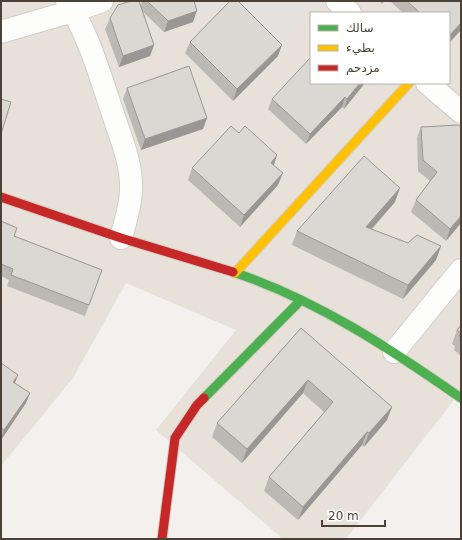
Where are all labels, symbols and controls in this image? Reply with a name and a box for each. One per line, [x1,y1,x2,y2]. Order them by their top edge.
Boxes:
legend [310,12,450,84]
text: سالك [346,21,373,35]
text: بطيء [346,41,375,55]
text: مزدحم [346,61,380,76]
scale bar [322,502,385,528]
text: 20 m [328,509,359,523]

